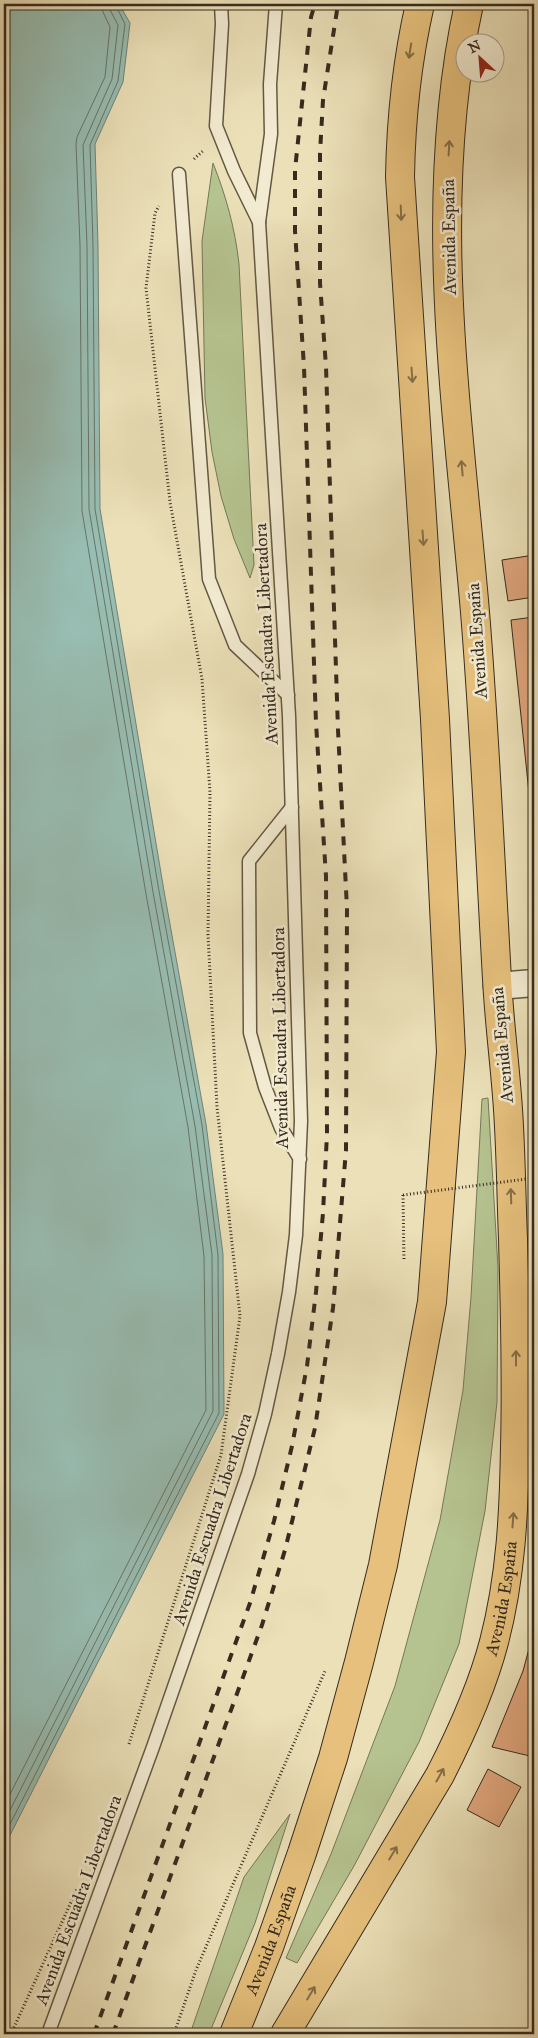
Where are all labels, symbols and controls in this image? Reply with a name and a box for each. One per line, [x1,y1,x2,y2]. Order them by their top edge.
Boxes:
north arrow [456,32,506,82]
text: N [465,36,484,57]
one-way arrow [405,43,415,59]
one-way arrow [445,141,454,157]
street label: Avenida España [437,178,461,296]
one-way arrow [397,205,406,221]
one-way arrow [407,367,417,383]
one-way arrow [458,460,467,476]
street label: Avenida Escuadra Libertadora [249,522,283,746]
one-way arrow [418,529,428,545]
street label: Avenida España [462,582,492,701]
street label: Avenida Escuadra Libertadora [267,927,293,1150]
street label: Avenida España [486,986,518,1105]
one-way arrow [507,1188,516,1204]
one-way arrow [511,1350,521,1366]
street label: Avenida Escuadra Libertadora [167,1410,257,1629]
one-way arrow [509,1513,518,1529]
street label: Avenida España [480,1540,522,1659]
one-way arrow [435,1769,445,1783]
street label: Avenida Escuadra Libertadora [29,1792,126,2009]
one-way arrow [389,1846,399,1860]
street label: Avenida España [239,1881,301,1999]
one-way arrow [306,1986,316,2000]

